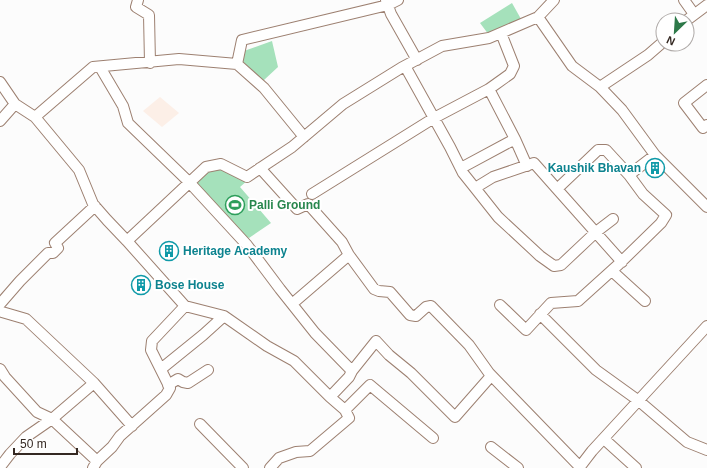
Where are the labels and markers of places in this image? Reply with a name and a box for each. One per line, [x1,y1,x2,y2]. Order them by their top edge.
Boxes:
building icon: Kaushik Bhavan [644,157,666,179]
place label: Kaushik Bhavan [548,161,641,175]
sports icon: Palli Ground [224,194,246,216]
place label: Palli Ground [249,198,320,212]
building icon: Heritage Academy [158,240,180,262]
place label: Heritage Academy [183,244,288,258]
building icon: Bose House [130,274,152,296]
place label: Bose House [155,278,225,292]

